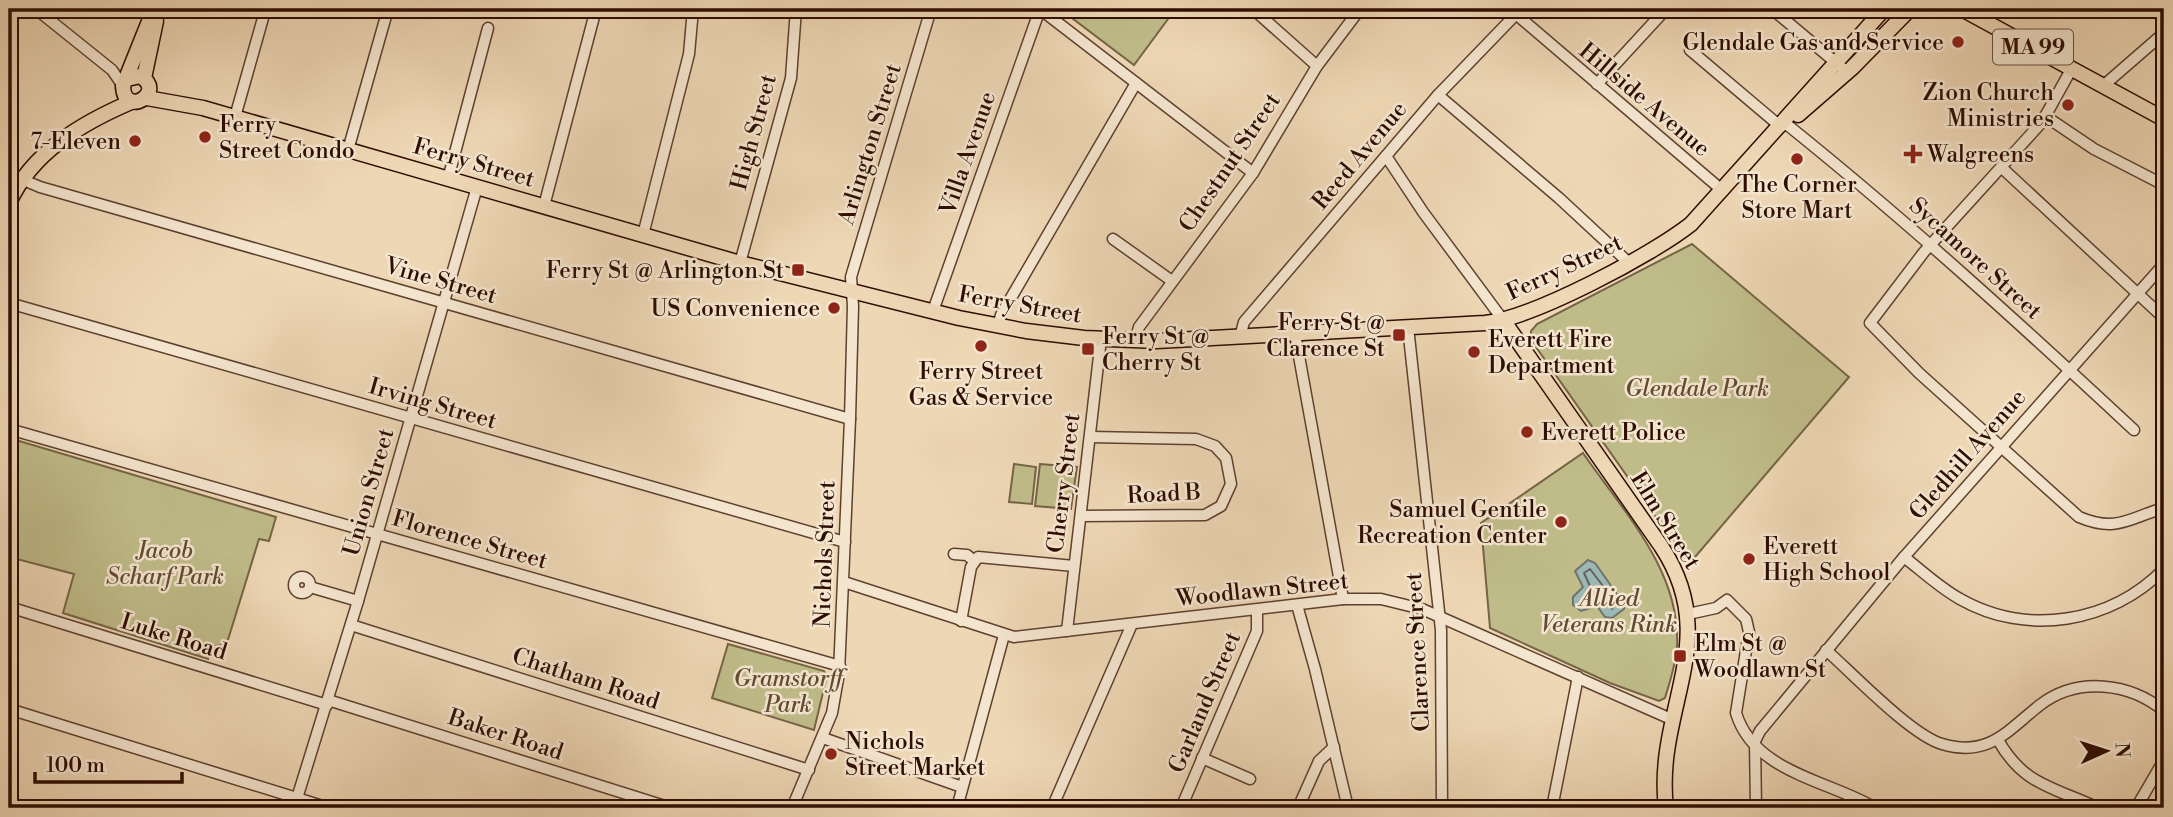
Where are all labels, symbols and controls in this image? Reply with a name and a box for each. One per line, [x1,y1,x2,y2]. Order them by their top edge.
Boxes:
place label: Glendale Gas and Service [1683,29,1944,57]
road number: MA 99 [1993,30,2073,64]
marker: Glendale Gas and Service [1950,34,1966,50]
street label: Hillside Avenue [1573,37,1716,163]
street label: Arlington Street [832,60,908,229]
street label: High Street [725,71,783,193]
place label: Zion Church Ministries [1923,79,2054,133]
street label: Villa Avenue [933,88,1002,220]
street label: Chestnut Street [1173,88,1287,237]
street label: Reed Avenue [1306,96,1413,215]
marker: Zion Church Ministries [2060,97,2076,113]
place label: Ferry Street Condo [219,111,355,165]
place label: 7-Eleven [30,128,121,156]
marker: Ferry Street Condo [197,129,213,145]
street label: Ferry Street [410,132,538,194]
marker: 7-Eleven [127,133,143,149]
place label: Walgreens [1926,141,2034,169]
marker: Walgreens [1905,146,1921,162]
marker: The Corner Store Mart [1789,151,1805,167]
place label: The Corner Store Mart [1737,171,1857,225]
street label: Sycamore Street [1903,192,2047,325]
street label: Ferry Street [1502,229,1627,307]
street label: Vine Street [381,251,500,310]
place label: Ferry St @ Arlington St [546,257,784,285]
marker: Ferry St @ Arlington St [790,262,806,278]
street label: Ferry Street [956,280,1084,330]
place label: US Convenience [651,295,820,323]
marker: US Convenience [826,300,842,316]
place label: Ferry St @ Clarence St [1266,309,1385,363]
place label: Ferry St @ Cherry St [1102,323,1210,377]
place label: Everett Fire Department [1488,326,1615,380]
marker: Ferry St @ Clarence St [1391,327,1407,343]
marker: Ferry Street Gas & Service [973,338,989,354]
marker: Ferry St @ Cherry St [1080,341,1096,357]
marker: Everett Fire Department [1466,344,1482,360]
place label: Ferry Street Gas & Service [909,358,1053,412]
street label: Irving Street [366,372,500,436]
park label: Glendale Park [1625,375,1769,403]
street label: Gledhill Avenue [1903,384,2032,526]
street label: Cherry Street [1042,412,1086,555]
place label: Everett Police [1541,419,1686,447]
marker: Everett Police [1519,424,1535,440]
street label: Union Street [337,425,401,559]
street label: Elm Street [1624,466,1706,575]
street label: Road B [1126,478,1202,510]
street label: Nichols Street [808,480,842,628]
place label: Samuel Gentile Recreation Center [1357,496,1547,550]
street label: Florence Street [389,504,551,576]
marker: Samuel Gentile Recreation Center [1553,514,1569,530]
place label: Everett High School [1763,533,1891,587]
park label: Jacob Scharf Park [106,537,224,591]
marker: Everett High School [1741,551,1757,567]
street label: Woodlawn Street [1173,567,1350,613]
street label: Clarence Street [1400,571,1436,732]
park label: Allied Veterans Rink [1541,585,1677,639]
street label: Luke Road [117,608,230,666]
street label: Garland Street [1163,628,1247,777]
place label: Elm St @ Woodlawn St [1693,630,1826,684]
street label: Chatham Road [509,642,663,716]
marker: Elm St @ Woodlawn St [1672,648,1688,664]
park label: Gramstorff Park [733,665,848,719]
street label: Baker Road [444,703,567,767]
north arrow [2072,716,2142,786]
place label: Nichols Street Market [845,728,985,782]
scale bar [35,740,182,784]
text: N [2110,742,2134,758]
marker: Nichols Street Market [823,746,839,762]
text: 100 m [46,753,105,779]

